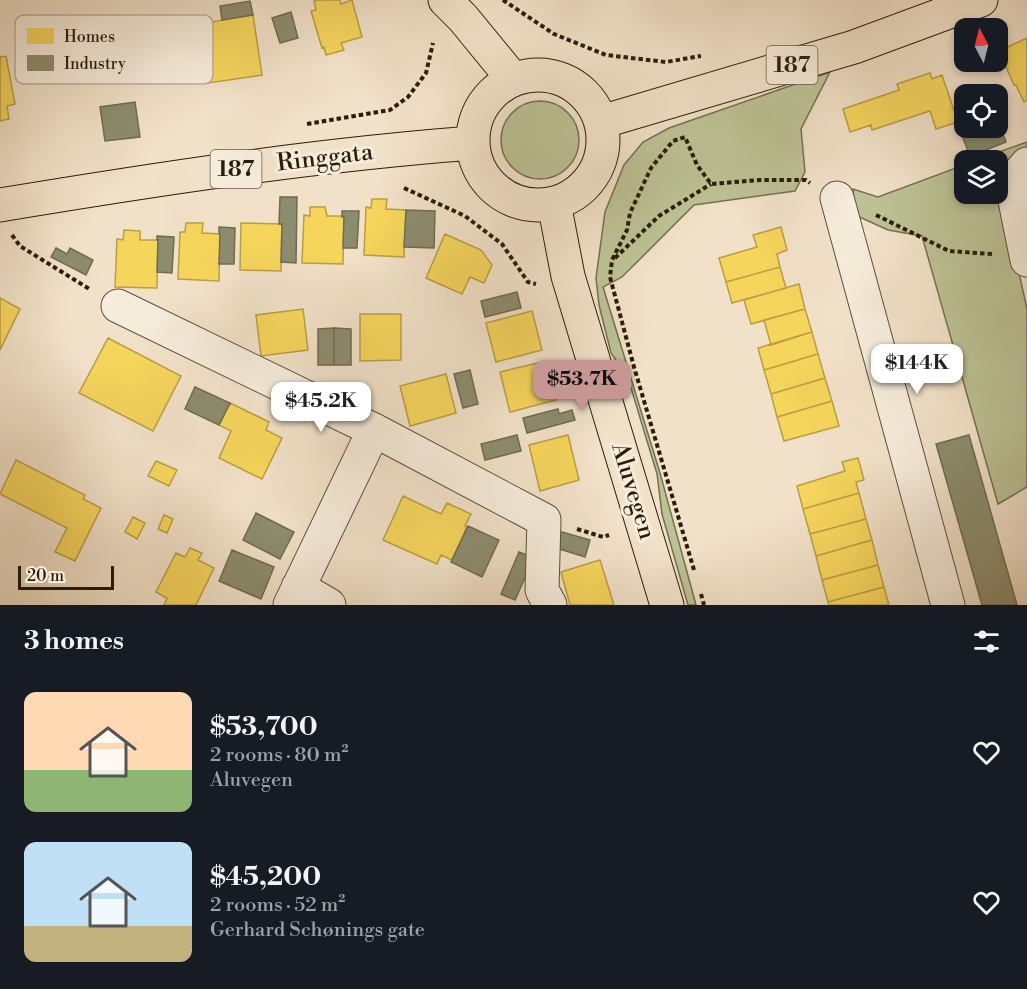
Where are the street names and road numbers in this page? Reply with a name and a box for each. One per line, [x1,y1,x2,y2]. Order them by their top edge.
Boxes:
road number: 187 [766,46,818,84]
street label: Ringgata [275,137,376,179]
road number: 187 [210,150,262,188]
street label: Aluvegen [604,438,662,543]

